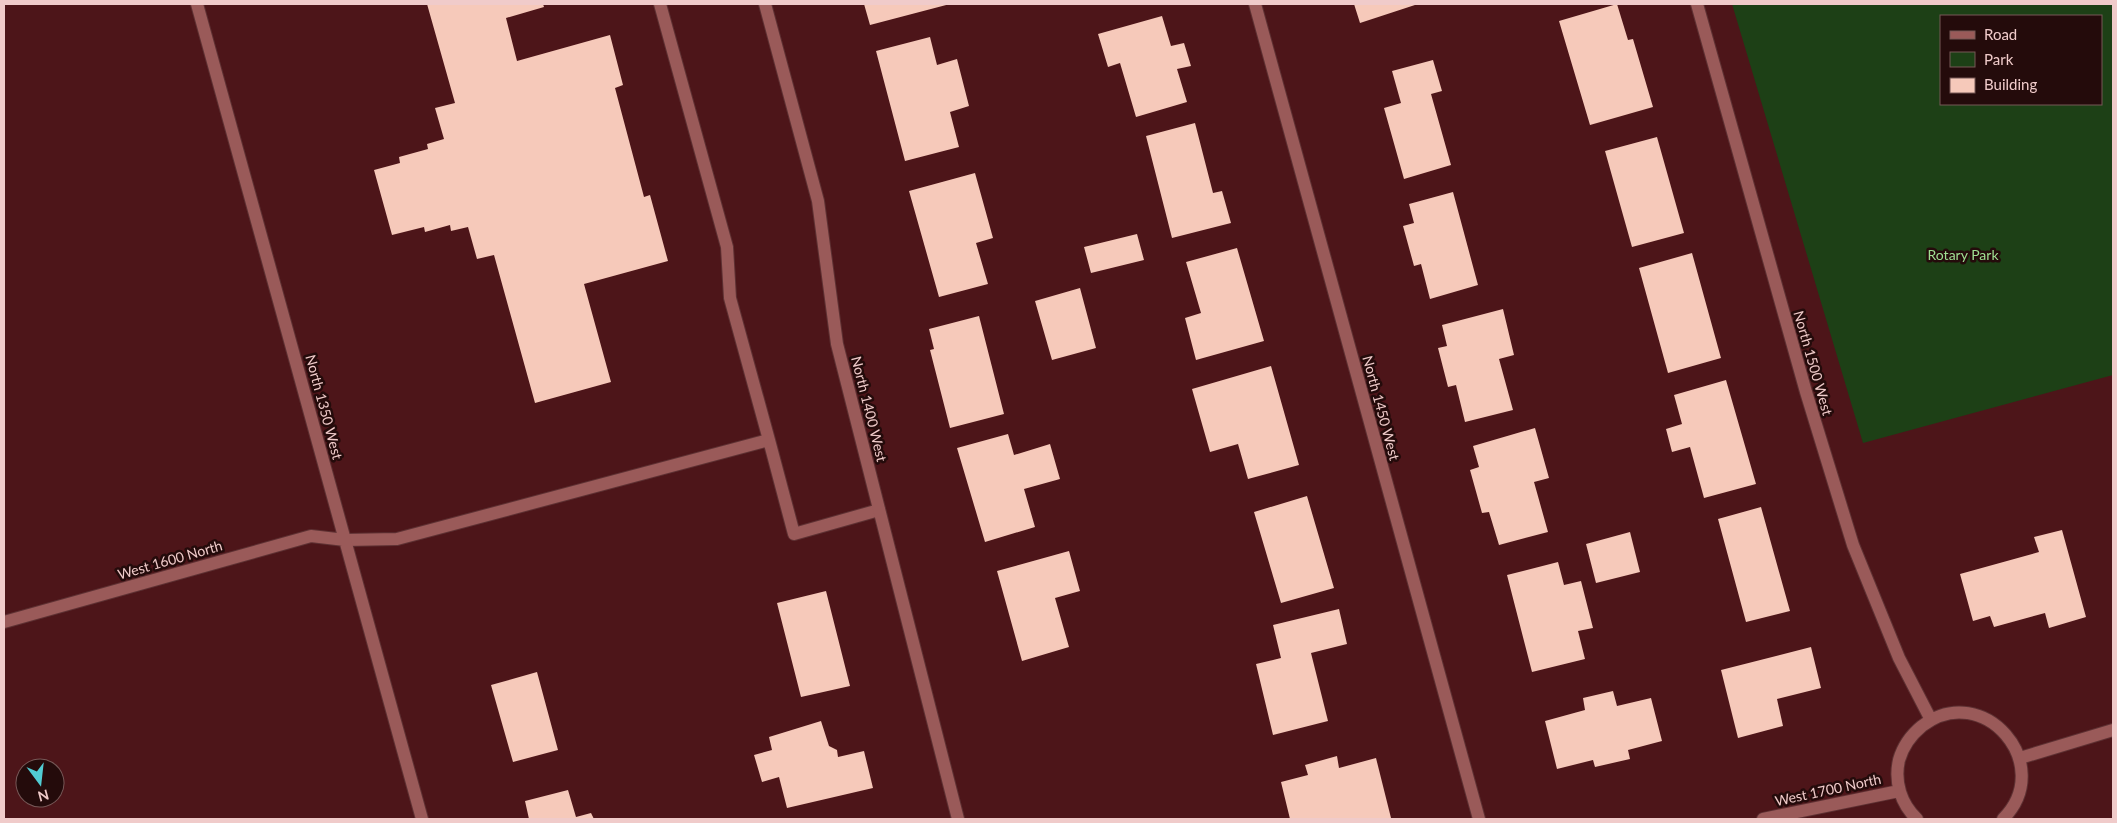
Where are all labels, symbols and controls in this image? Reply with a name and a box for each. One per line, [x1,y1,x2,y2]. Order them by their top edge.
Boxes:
legend [1940,15,2102,105]
text: Road [1984,25,2017,43]
text: Park [1984,50,2014,68]
text: Building [1984,75,2037,93]
park label: Rotary Park [1927,246,1999,263]
street label: North 1500 West [1790,309,1837,417]
street label: North 1350 West [302,353,347,461]
street label: North 1400 West [848,354,891,463]
street label: North 1450 West [1359,354,1404,462]
street label: West 1600 North [116,536,224,583]
north arrow [15,758,65,808]
street label: West 1700 North [1773,770,1883,809]
text: N [36,786,51,806]

